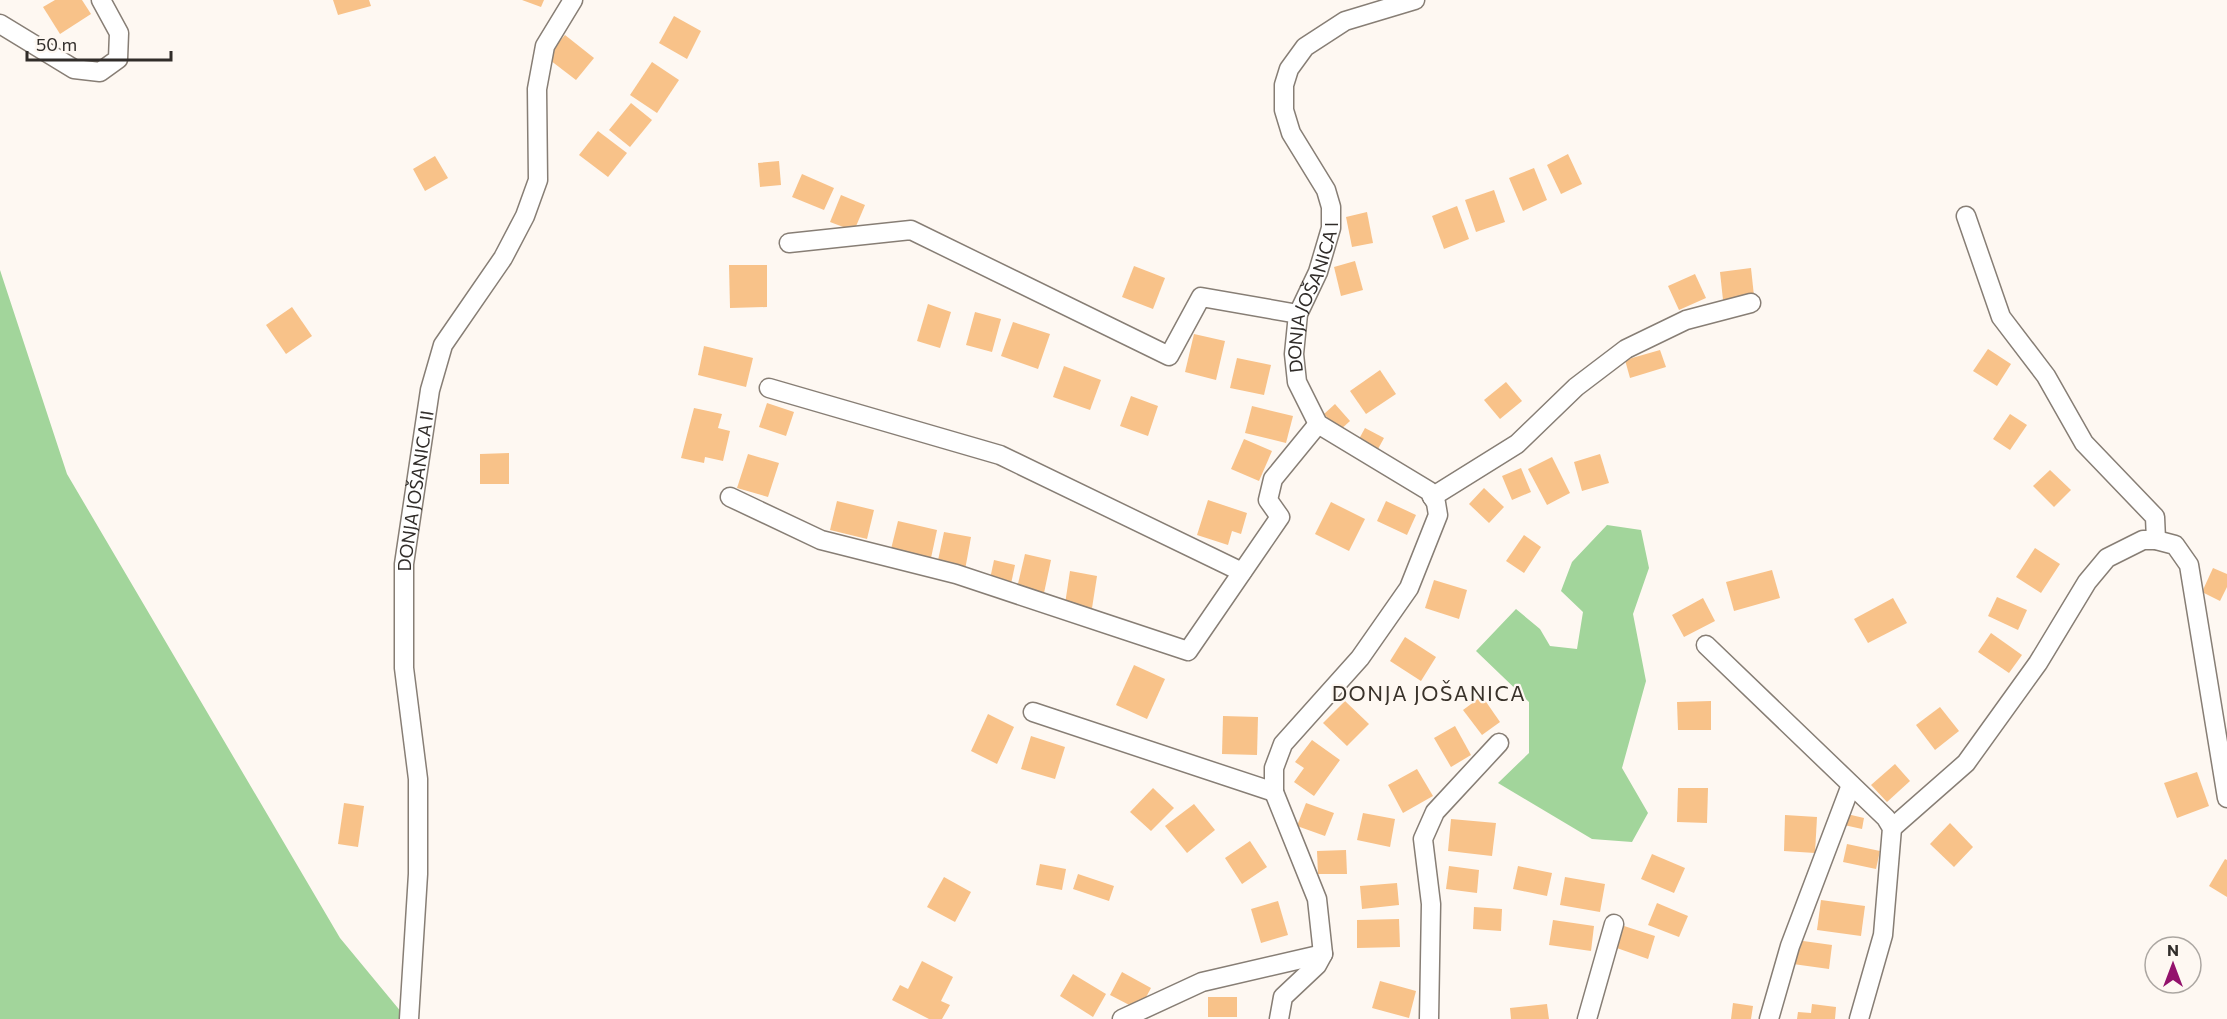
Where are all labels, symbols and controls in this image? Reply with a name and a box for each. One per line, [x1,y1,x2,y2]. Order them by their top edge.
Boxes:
scale bar [27,24,171,62]
text: 50 m [36,33,77,55]
street label: DONJA JOŠANICA I [1282,222,1342,374]
street label: DONJA JOŠANICA II [393,409,438,571]
district label: DONJA JOŠANICA [1332,680,1526,705]
north arrow [2143,935,2203,995]
text: N [2167,940,2179,959]

